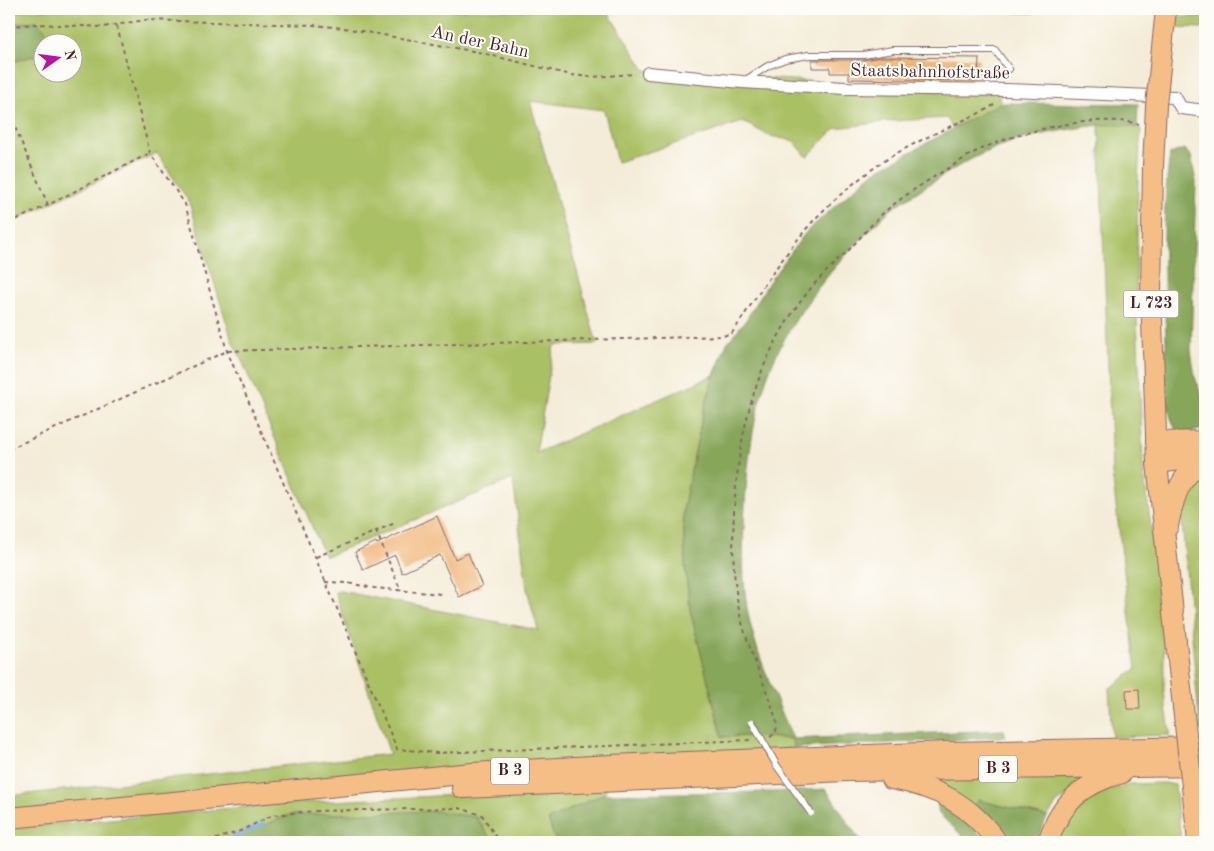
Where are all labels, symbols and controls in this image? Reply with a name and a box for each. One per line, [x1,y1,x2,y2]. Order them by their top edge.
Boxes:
street label: An der Bahn [429,23,531,61]
north arrow [32,32,82,82]
text: N [62,48,78,62]
street label: Staatsbahnhofstraße [850,62,1010,82]
road number: L 723 [1124,290,1178,318]
road number: B 3 [979,756,1017,782]
road number: B 3 [491,758,529,784]

